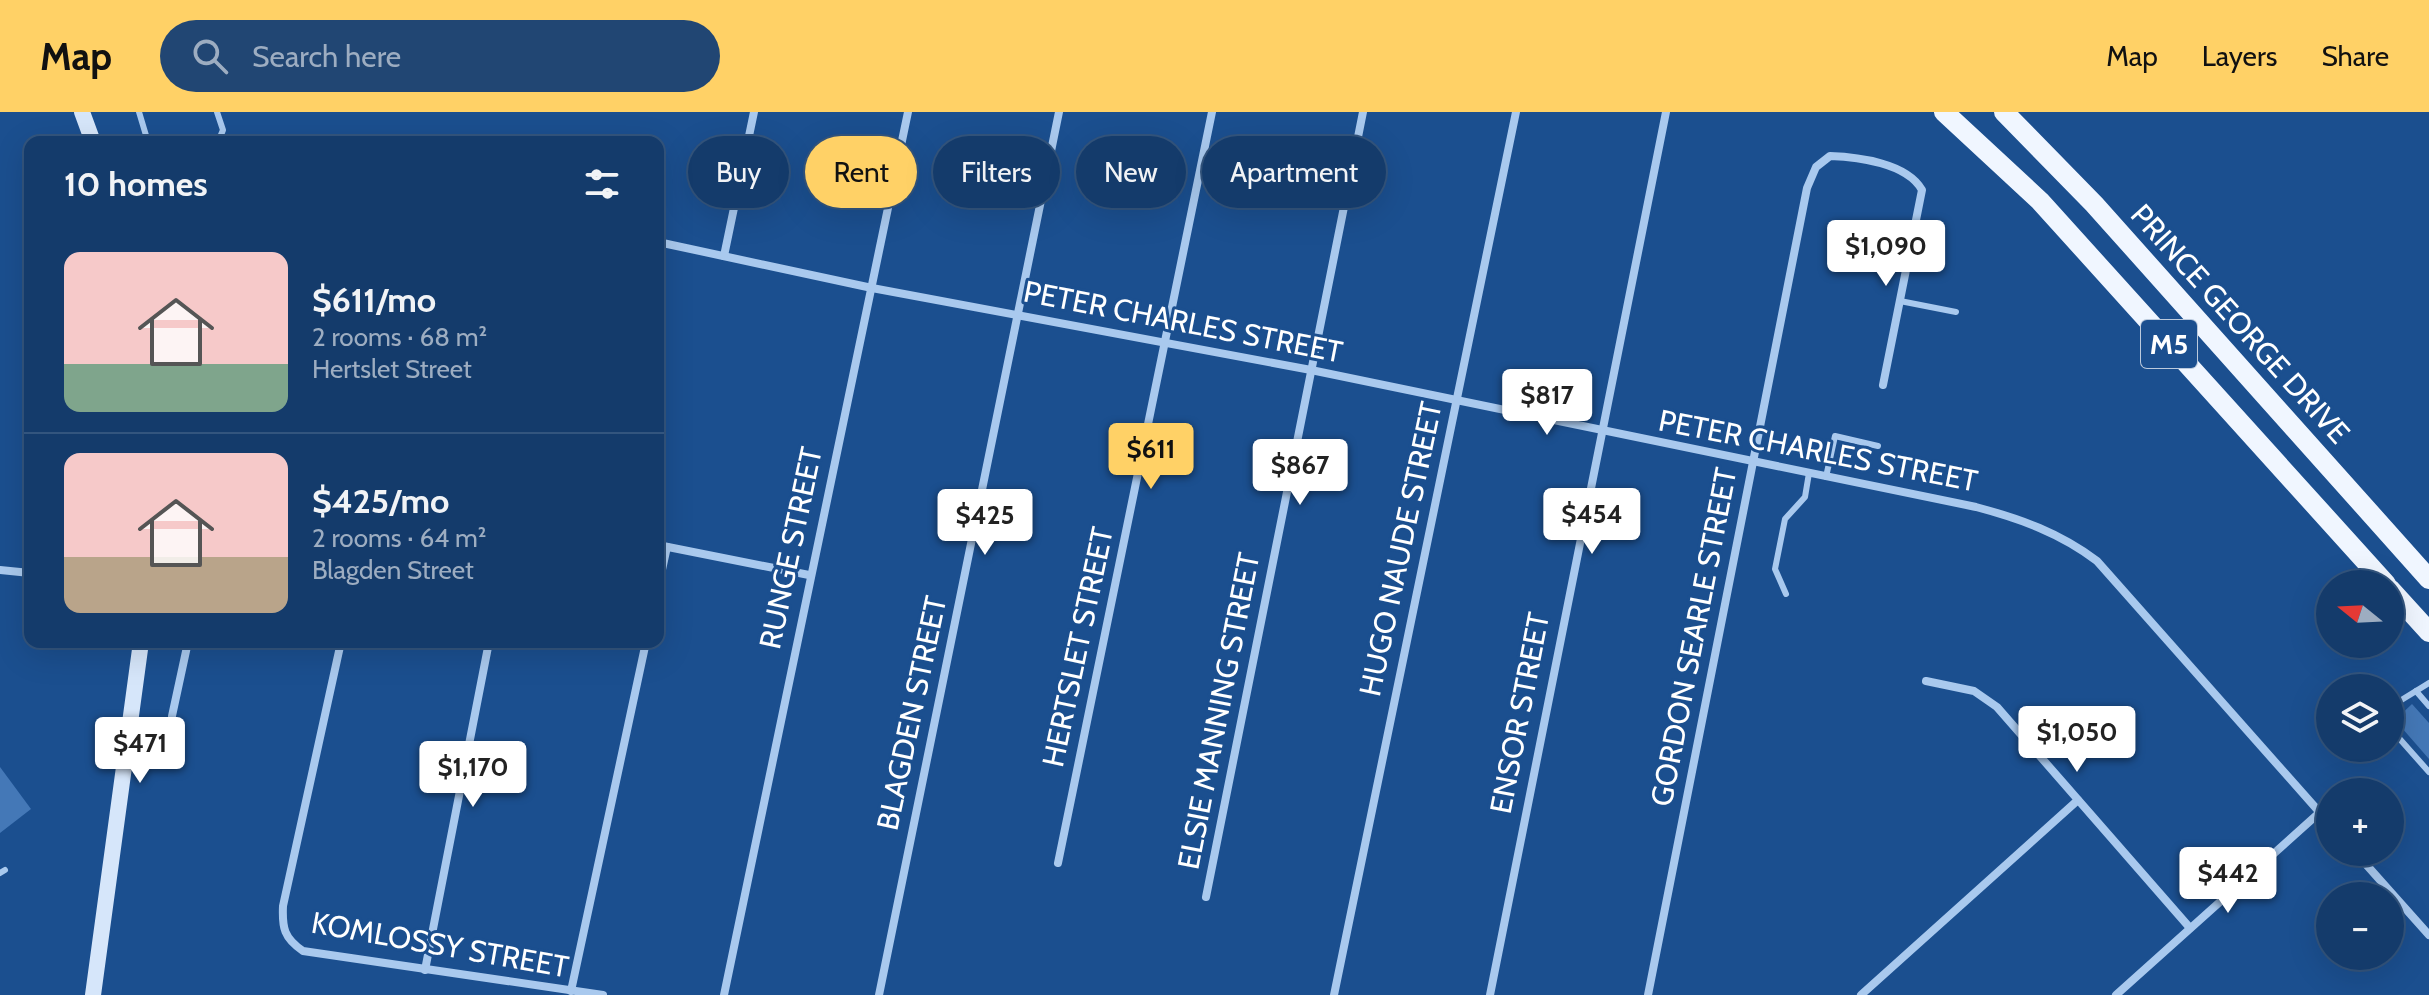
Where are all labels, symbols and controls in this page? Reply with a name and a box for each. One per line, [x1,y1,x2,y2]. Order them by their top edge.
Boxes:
search box [160,20,720,92]
text: Map [40,33,112,80]
icon: search [188,34,232,78]
text: Search here [252,38,401,75]
text: Map [2106,39,2158,73]
text: Layers [2202,39,2277,73]
text: Share [2321,39,2389,73]
chip: Buy [688,136,789,208]
chip: Rent [805,136,917,208]
chip: Filters [933,136,1060,208]
chip: New [1076,136,1186,208]
chip: Apartment [1202,136,1386,208]
icon: filters [580,162,624,206]
text: 10 homes [64,163,208,205]
street label: PRINCE GEORGE DRIVE [2123,196,2358,451]
pin: $1,090 [1821,220,1951,288]
text: $1,090 [1845,230,1927,262]
street label: PETER CHARLES STREET [1020,272,1346,371]
text: $611/mo [312,279,436,321]
icon: home [128,284,224,380]
road number: M5 [2141,320,2197,368]
text: 2 rooms · 68 m² [312,321,487,353]
text: Hertslet Street [312,353,472,385]
pin: $817 [1500,369,1594,437]
text: $817 [1520,379,1574,411]
street label: HUGO NAUDE STREET [1351,398,1450,699]
street label: PETER CHARLES STREET [1655,401,1981,500]
pin: $611 [1104,423,1198,491]
text: $611 [1127,433,1175,465]
pin: $867 [1253,439,1347,507]
street label: RUNGE STREET [751,444,830,652]
text: $867 [1271,449,1329,481]
street label: GORDON SEARLE STREET [1643,464,1744,809]
text: $425/mo [312,480,449,522]
icon: home [128,485,224,581]
pin: $454 [1545,488,1639,556]
pin: $425 [938,489,1032,557]
text: $454 [1561,498,1623,530]
text: $425 [956,499,1014,531]
text: 2 rooms · 64 m² [312,522,487,554]
street label: HERTSLET STREET [1034,524,1121,770]
street label: ELSIE MANNING STREET [1170,549,1267,872]
text: Blagden Street [312,554,474,586]
north arrow [2316,570,2404,658]
map controls [2316,570,2404,970]
street label: BLAGDEN STREET [869,592,954,833]
street label: ENSOR STREET [1482,609,1557,817]
button: layers [2316,674,2404,762]
pin: $1,050 [2012,706,2142,774]
text: $1,050 [2036,716,2118,748]
pin: $471 [93,717,187,785]
text: $471 [113,727,167,759]
pin: $1,170 [408,741,538,809]
text: $1,170 [437,751,509,783]
button: + [2316,778,2404,866]
pin: $442 [2181,847,2275,915]
text: $442 [2197,857,2259,889]
button: − [2316,882,2404,970]
street label: KOMLOSSY STREET [309,904,572,985]

